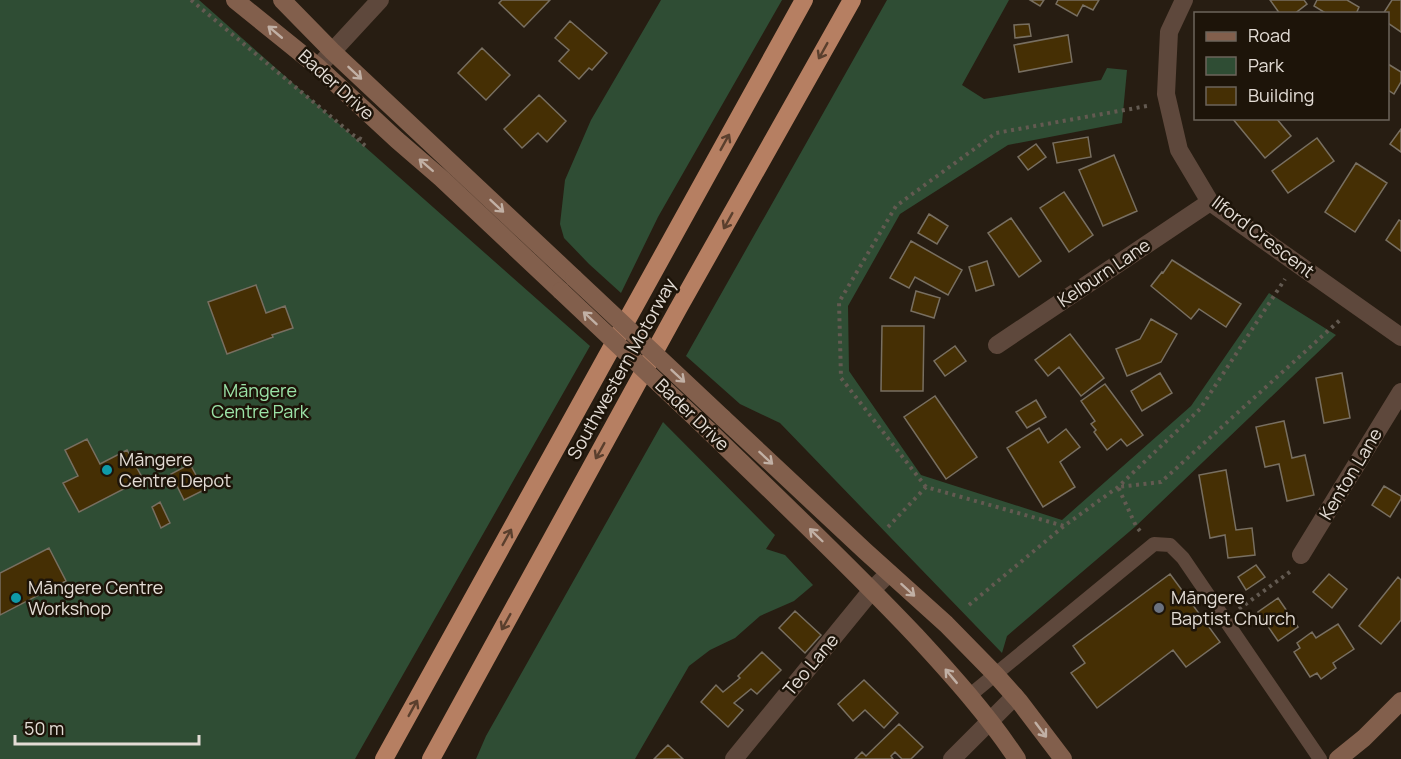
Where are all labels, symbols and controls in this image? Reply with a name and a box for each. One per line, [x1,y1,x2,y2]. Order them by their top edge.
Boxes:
legend [1194,12,1389,120]
text: Road [1248,23,1291,47]
one-way arrow [267,25,283,38]
one-way arrow [817,42,829,59]
street label: Bader Drive [294,44,380,125]
text: Park [1248,53,1285,77]
one-way arrow [347,66,362,80]
text: Building [1248,83,1314,107]
one-way arrow [719,134,731,151]
one-way arrow [418,158,434,171]
street label: Ilford Crescent [1207,190,1320,283]
one-way arrow [490,199,505,213]
one-way arrow [721,212,733,229]
street label: Kelburn Lane [1052,232,1155,312]
street label: Southwestern Motorway [561,273,681,464]
one-way arrow [582,311,597,325]
one-way arrow [671,369,686,383]
street label: Bader Drive [650,373,735,456]
park label: Māngere Centre Park [211,378,310,423]
street label: Kenton Lane [1313,423,1387,524]
one-way arrow [594,442,606,459]
place label: Māngere Centre Depot [119,447,231,492]
one-way arrow [759,451,774,465]
marker: Māngere Centre Depot [100,463,114,477]
one-way arrow [809,528,824,543]
one-way arrow [501,529,513,546]
place label: Māngere Centre Workshop [28,575,163,620]
one-way arrow [900,583,915,597]
place label: Māngere Baptist Church [1171,585,1296,630]
marker: Māngere Centre Workshop [9,591,23,605]
marker: Māngere Baptist Church [1152,601,1166,615]
one-way arrow [500,612,511,630]
street label: Teo Lane [777,628,843,701]
one-way arrow [945,668,958,684]
one-way arrow [407,700,419,717]
scale bar [15,708,200,746]
text: 50 m [24,716,64,740]
one-way arrow [1035,721,1047,737]

